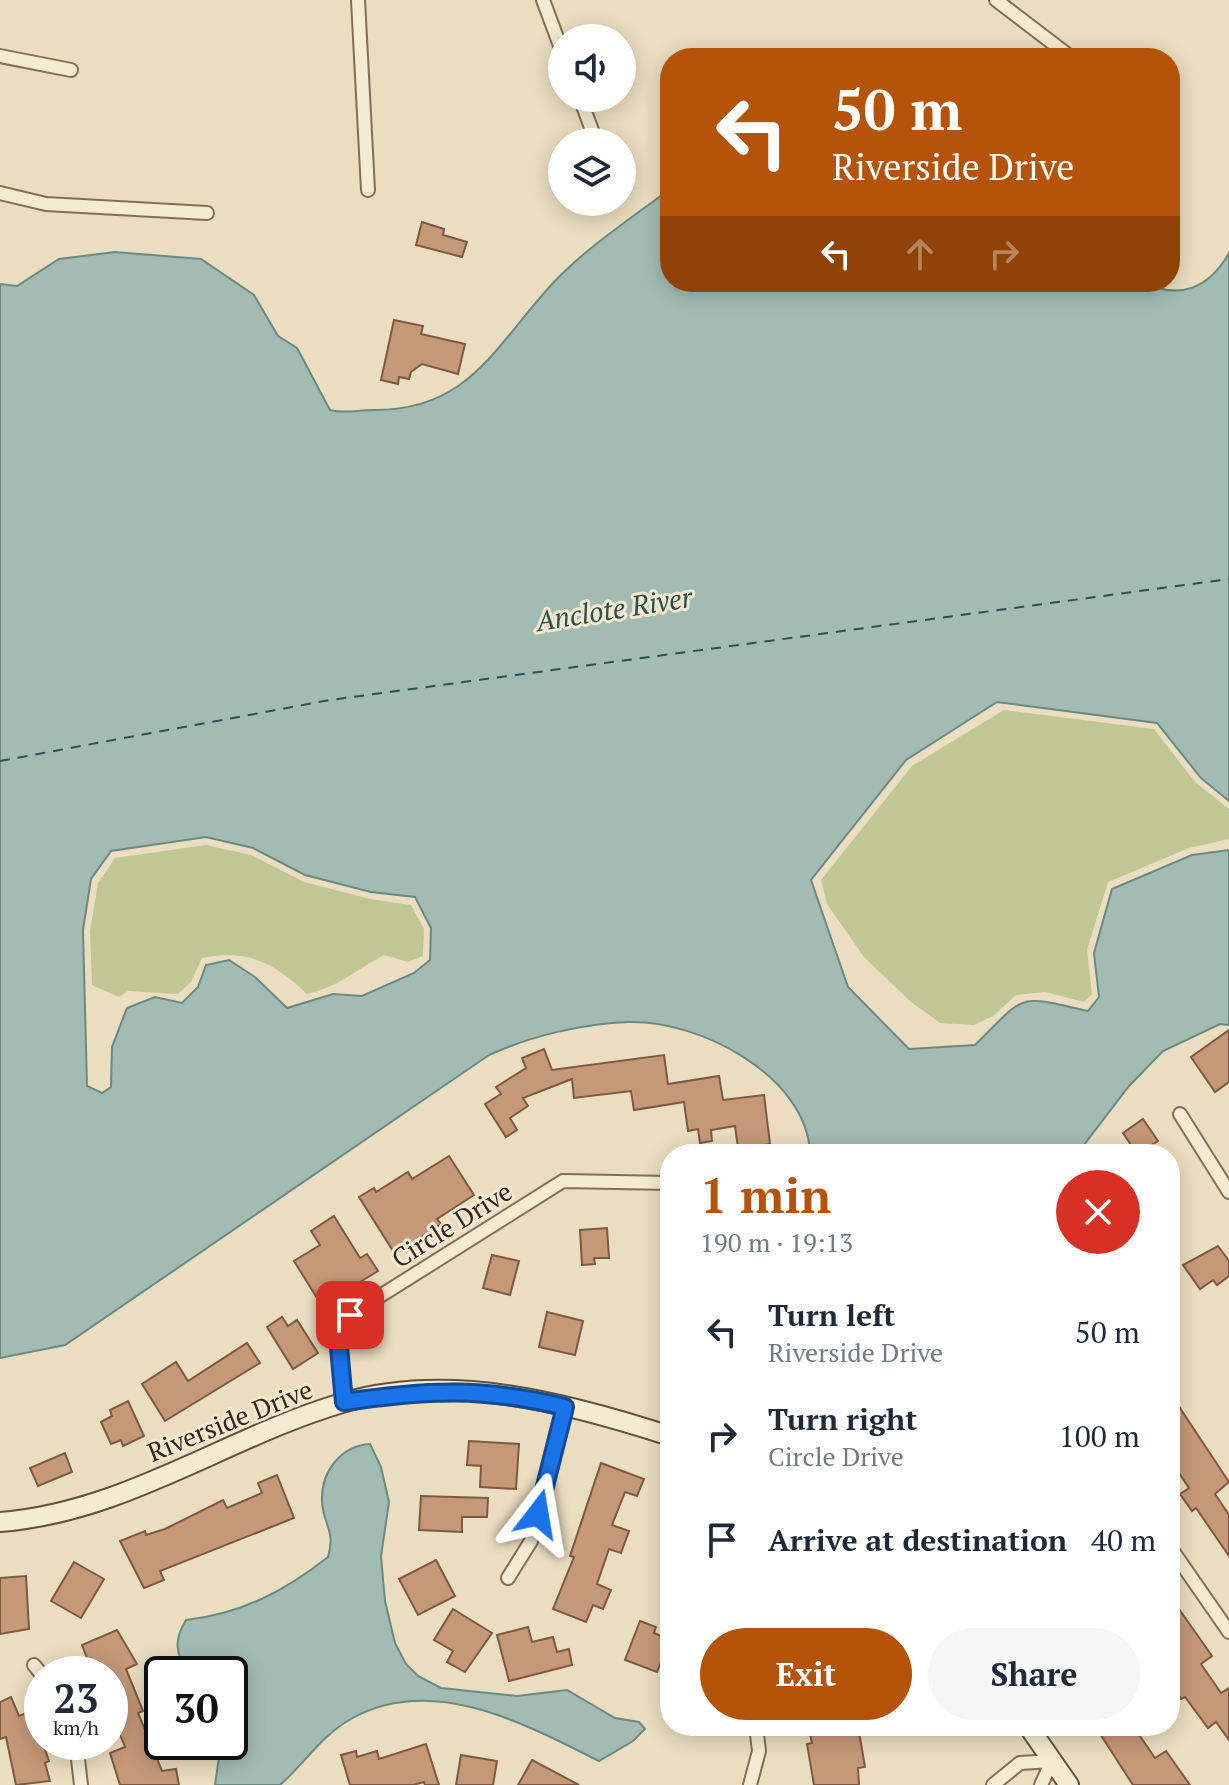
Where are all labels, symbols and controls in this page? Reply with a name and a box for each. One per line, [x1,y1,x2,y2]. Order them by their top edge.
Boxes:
map controls [548,24,636,216]
button: sound [548,24,636,112]
text: 50 m [832,72,962,146]
icon: left [700,80,804,184]
button: layers [548,128,636,216]
text: Riverside Drive [832,143,1074,190]
icon: left [814,232,858,276]
icon: ahead [898,232,942,276]
icon: right [982,232,1026,276]
water label: Anclote River [531,578,696,639]
text: 1 min [700,1163,831,1227]
button: close [1056,1170,1140,1254]
street label: Circle Drive [385,1174,518,1275]
text: 190 m · 19:13 [700,1225,853,1259]
pin [316,1281,384,1349]
icon: arrive [328,1293,372,1337]
text: Turn left [768,1295,895,1335]
icon: left [700,1310,744,1354]
text: 50 m [1075,1312,1140,1352]
text: Riverside Drive [768,1335,943,1369]
street label: Riverside Drive [142,1372,317,1469]
text: Turn right [768,1399,917,1439]
icon: right [700,1414,744,1458]
text: 100 m [1059,1416,1140,1456]
text: Circle Drive [768,1439,904,1473]
position arrow [496,1472,580,1556]
icon: arrive [700,1518,744,1562]
text: Arrive at destination [768,1520,1067,1560]
text: 40 m [1091,1520,1156,1560]
button: Exit [700,1628,912,1720]
button: Share [928,1628,1140,1720]
speed limit sign: 30 [144,1656,248,1760]
text: 23 [53,1671,99,1724]
text: km/h [53,1714,99,1741]

